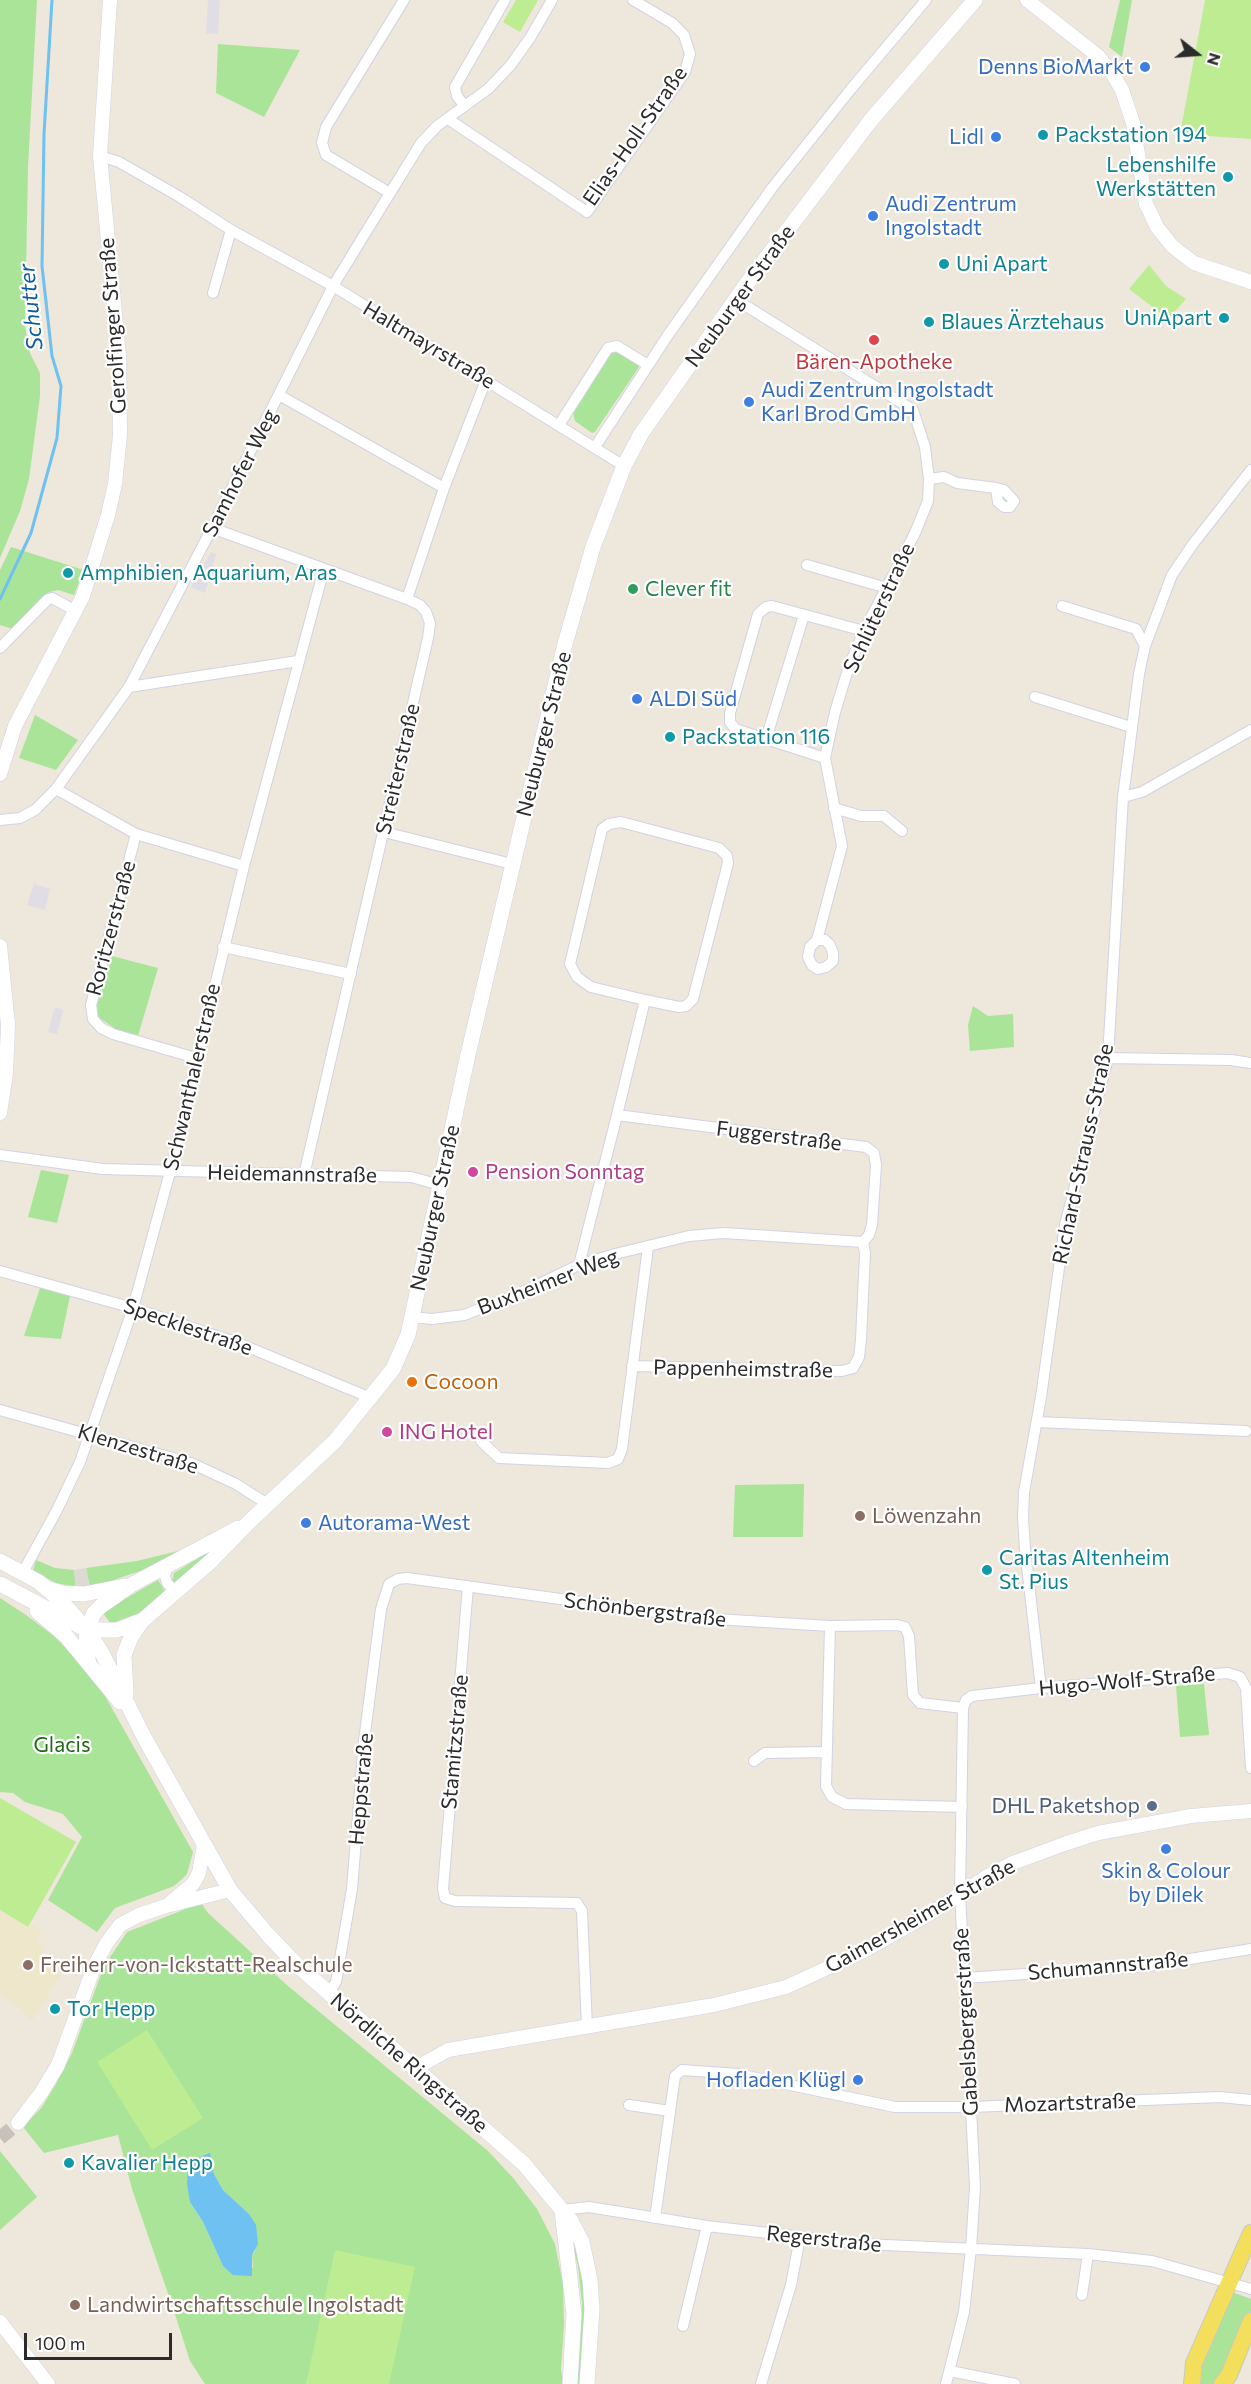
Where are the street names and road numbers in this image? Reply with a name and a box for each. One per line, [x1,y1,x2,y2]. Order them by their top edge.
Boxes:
street label: Elias-Holl-Straße [578,62,692,210]
street label: Neuburger Straße [680,220,800,372]
street label: Gerolfinger Straße [94,237,132,415]
street label: Haltmayrstraße [358,296,500,394]
street label: Samhofer Weg [197,405,283,541]
street label: Schlüterstraße [838,539,920,677]
street label: Neuburger Straße [511,649,577,819]
street label: Streiterstraße [371,701,425,837]
street label: Roritzerstraße [81,858,141,998]
street label: Schwanthalerstraße [158,981,226,1173]
street label: Richard-Strauss-Straße [1047,1041,1119,1267]
street label: Fuggerstraße [715,1116,843,1156]
street label: Neuburger Straße [405,1122,465,1294]
street label: Heidemannstraße [207,1160,377,1188]
street label: Buxheimer Weg [474,1244,622,1320]
street label: Specklestraße [120,1293,256,1361]
street label: Pappenheimstraße [653,1355,833,1383]
street label: Klenzestraße [75,1419,201,1479]
street label: Schönbergstraße [562,1588,728,1632]
street label: Hugo-Wolf-Straße [1038,1661,1216,1701]
street label: Stamitzstraße [437,1673,473,1811]
street label: Heppstraße [344,1732,378,1846]
street label: Gaimersheimer Straße [821,1853,1019,1979]
street label: Gabelsbergerstraße [948,1927,984,2117]
street label: Schumannstraße [1027,1946,1189,1986]
street label: Nördliche Ringstraße [325,1988,493,2138]
street label: Mozartstraße [1004,2088,1136,2118]
street label: Regerstraße [765,2220,883,2258]

